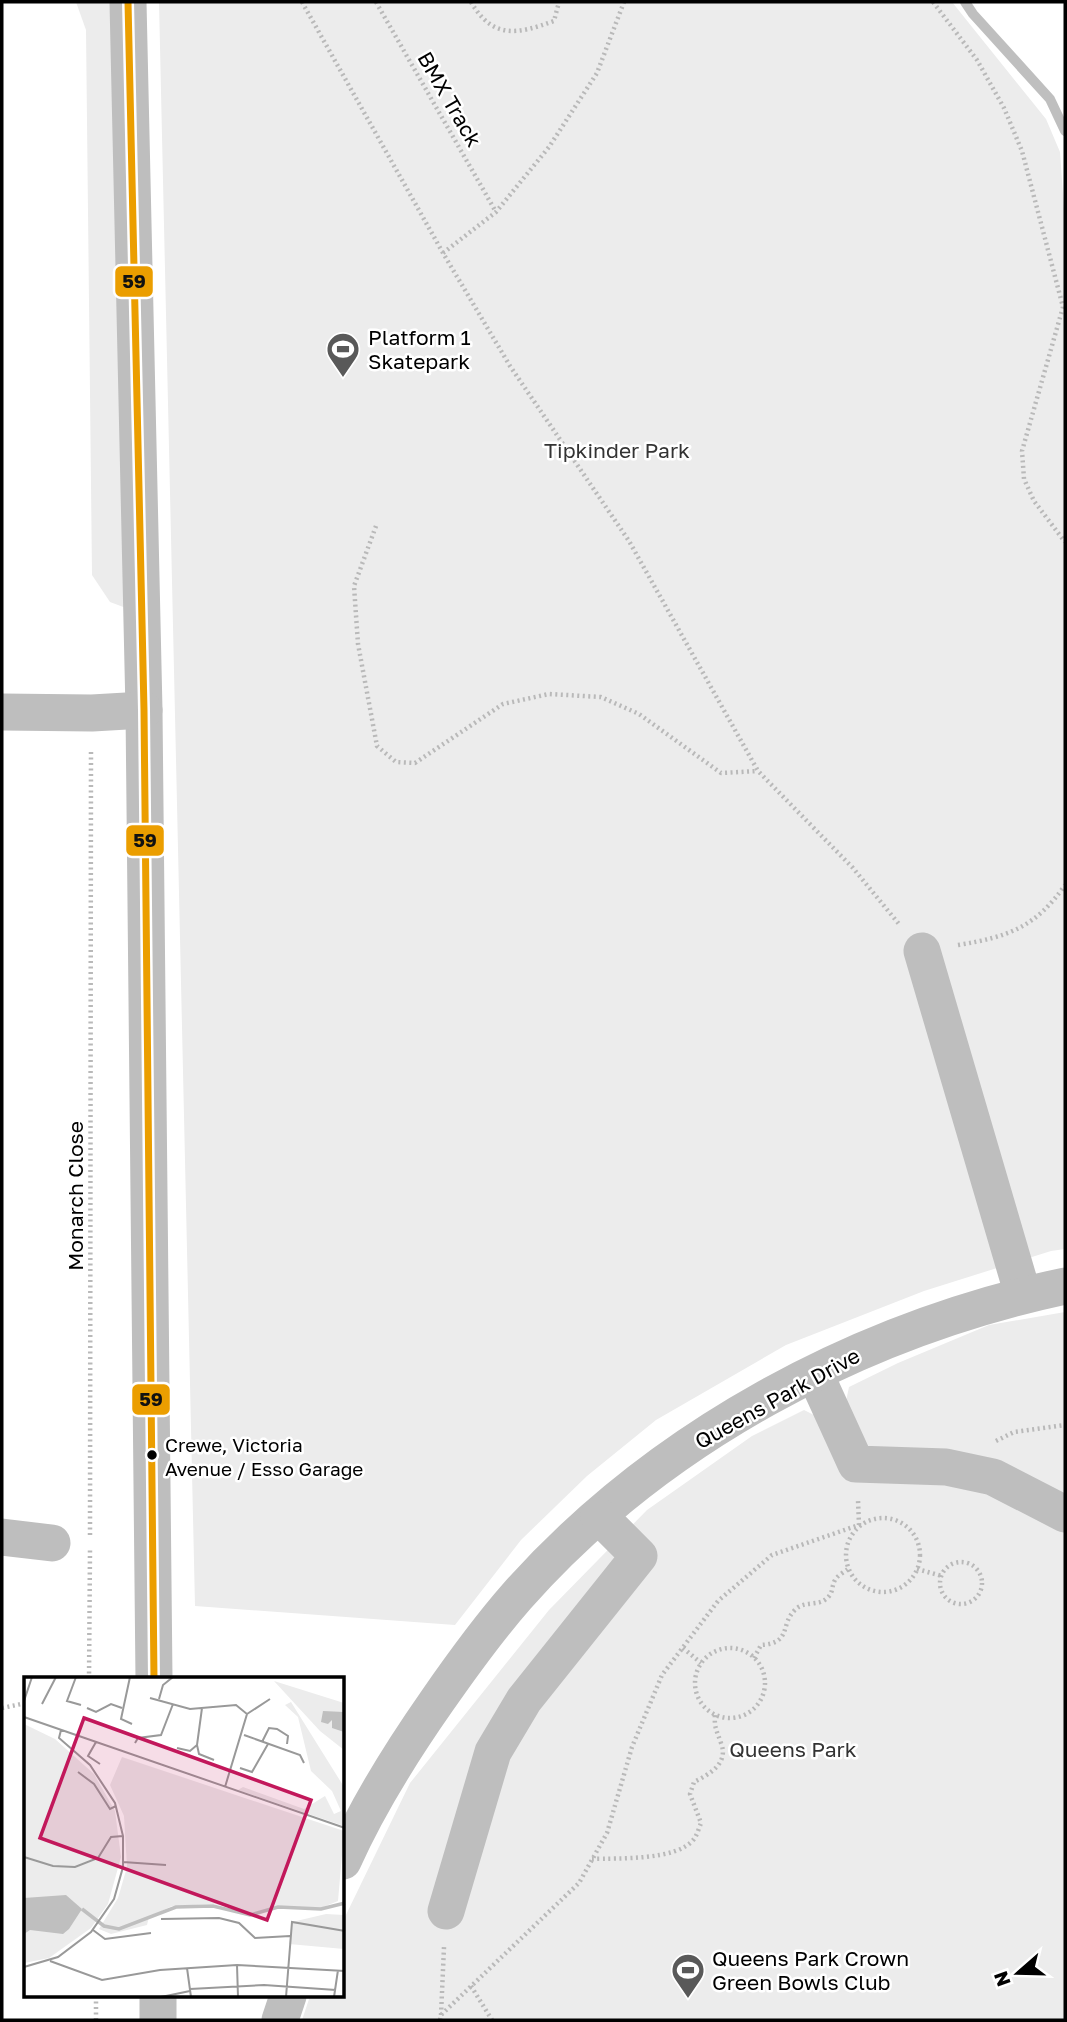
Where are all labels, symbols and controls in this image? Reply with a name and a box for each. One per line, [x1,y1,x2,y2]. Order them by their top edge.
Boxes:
street label: BMX Track [412,47,488,151]
line badge: 59 [114,265,154,298]
text: 59 [122,269,146,292]
place label: Platform 1 Skatepark [368,324,471,374]
sports icon: Platform 1 Skatepark [324,330,362,379]
park label: Tipkinder Park [544,437,690,463]
line badge: 59 [125,824,165,857]
text: 59 [133,828,157,851]
street label: Monarch Close [62,1121,88,1271]
street label: Queens Park Drive [690,1342,864,1454]
line badge: 59 [131,1383,171,1416]
text: 59 [139,1387,163,1410]
place label: Crewe, Victoria Avenue / Esso Garage [165,1433,363,1480]
marker: Crewe, Victoria Avenue / Esso Garage [145,1448,159,1462]
inset map [24,1677,345,1997]
park label: Queens Park [729,1736,857,1762]
north arrow [983,1938,1053,2008]
place label: Queens Park Crown Green Bowls Club [712,1945,909,1995]
sports icon: Queens Park Crown Green Bowls Club [669,1951,707,2000]
text: N [988,1968,1015,1990]

